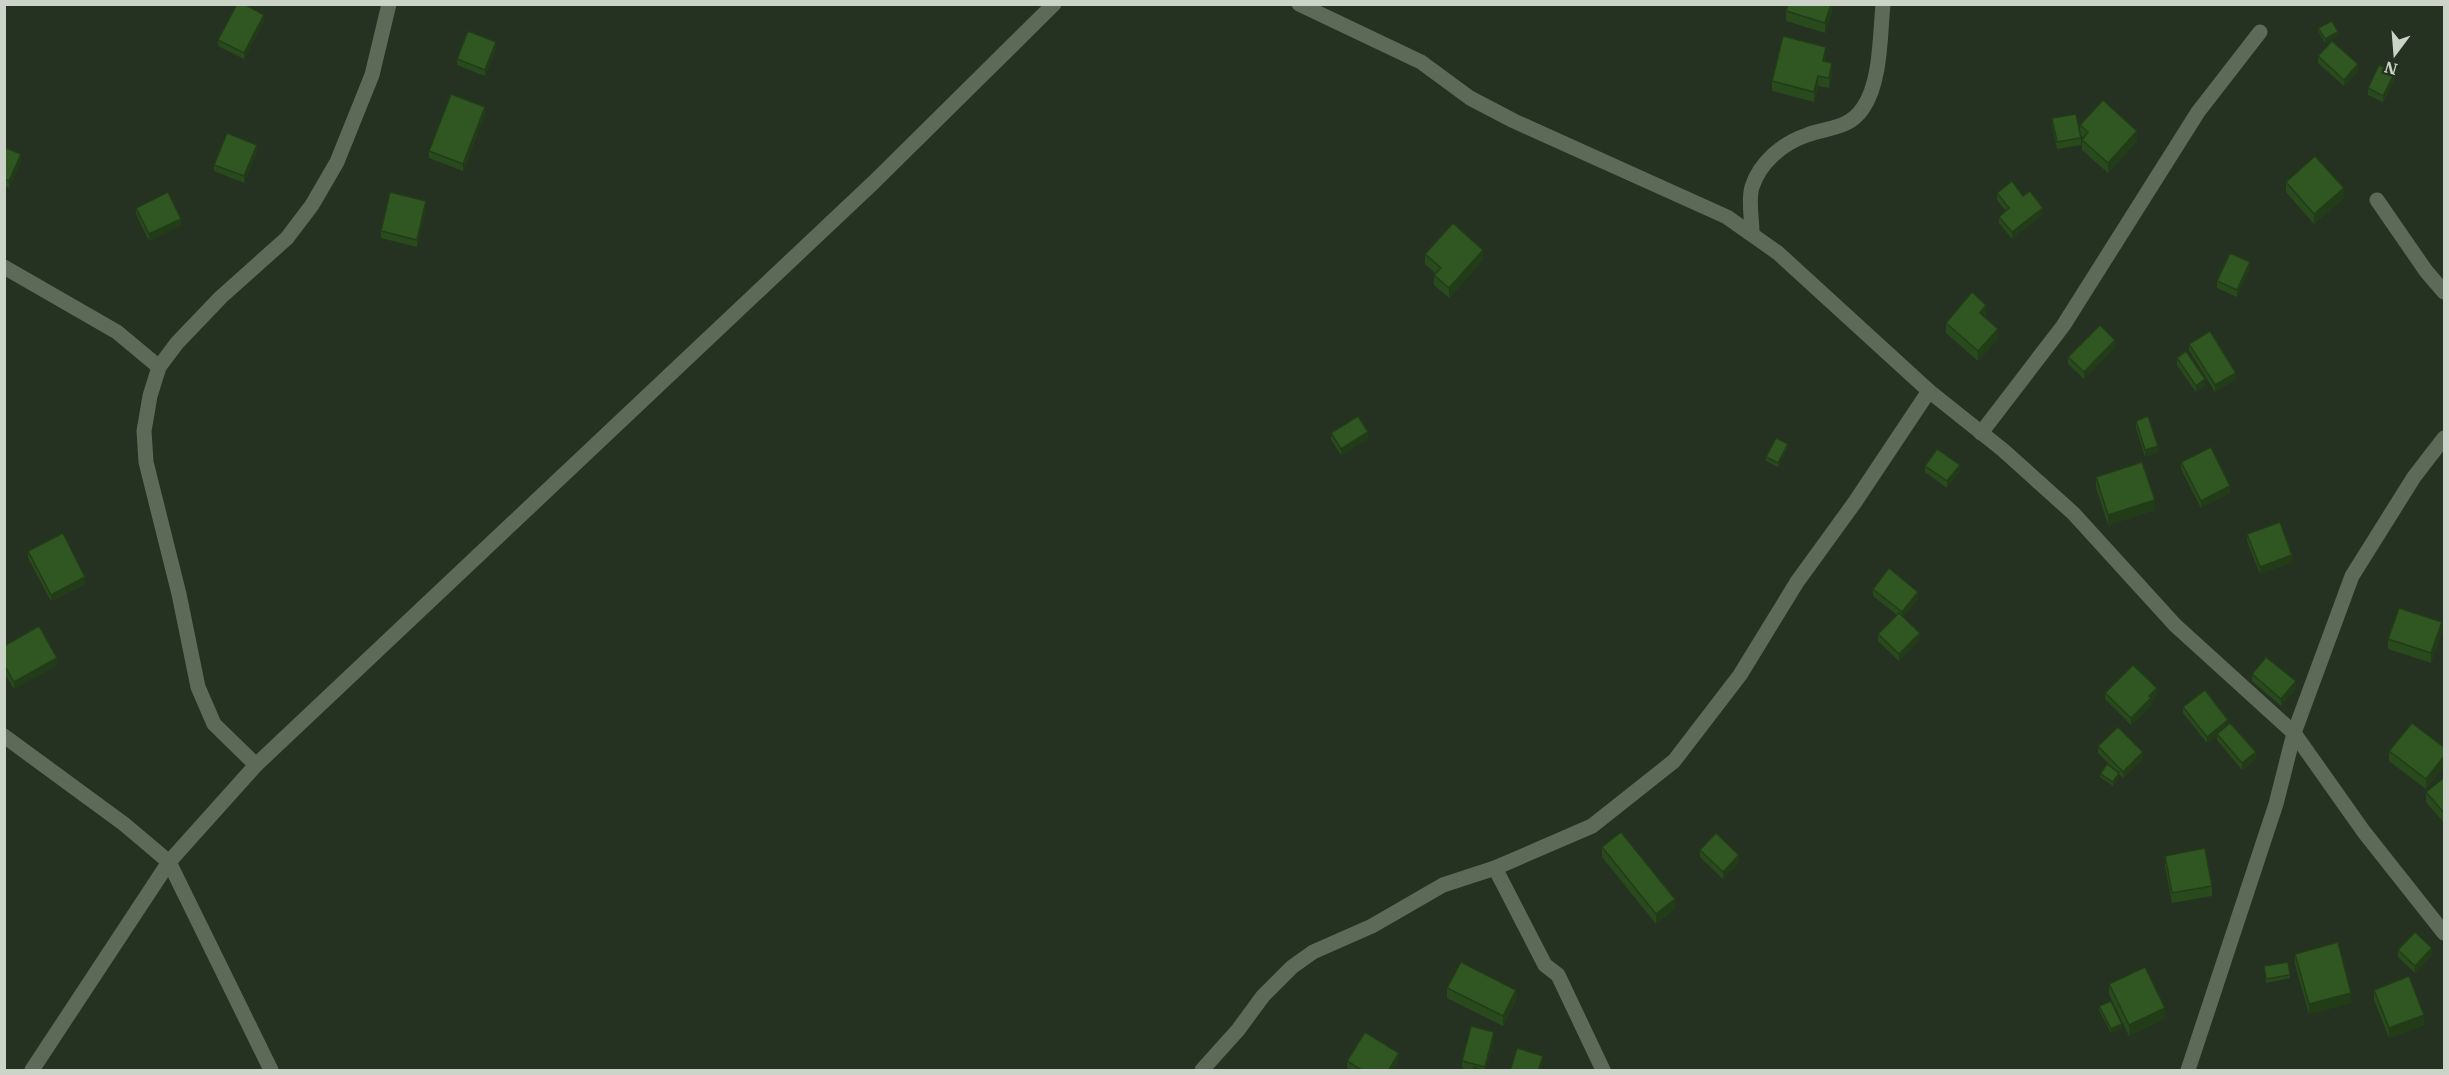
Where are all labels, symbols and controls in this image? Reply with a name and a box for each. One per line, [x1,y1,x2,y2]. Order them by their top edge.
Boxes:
north arrow [2365,24,2425,84]
text: N [2382,57,2400,80]

